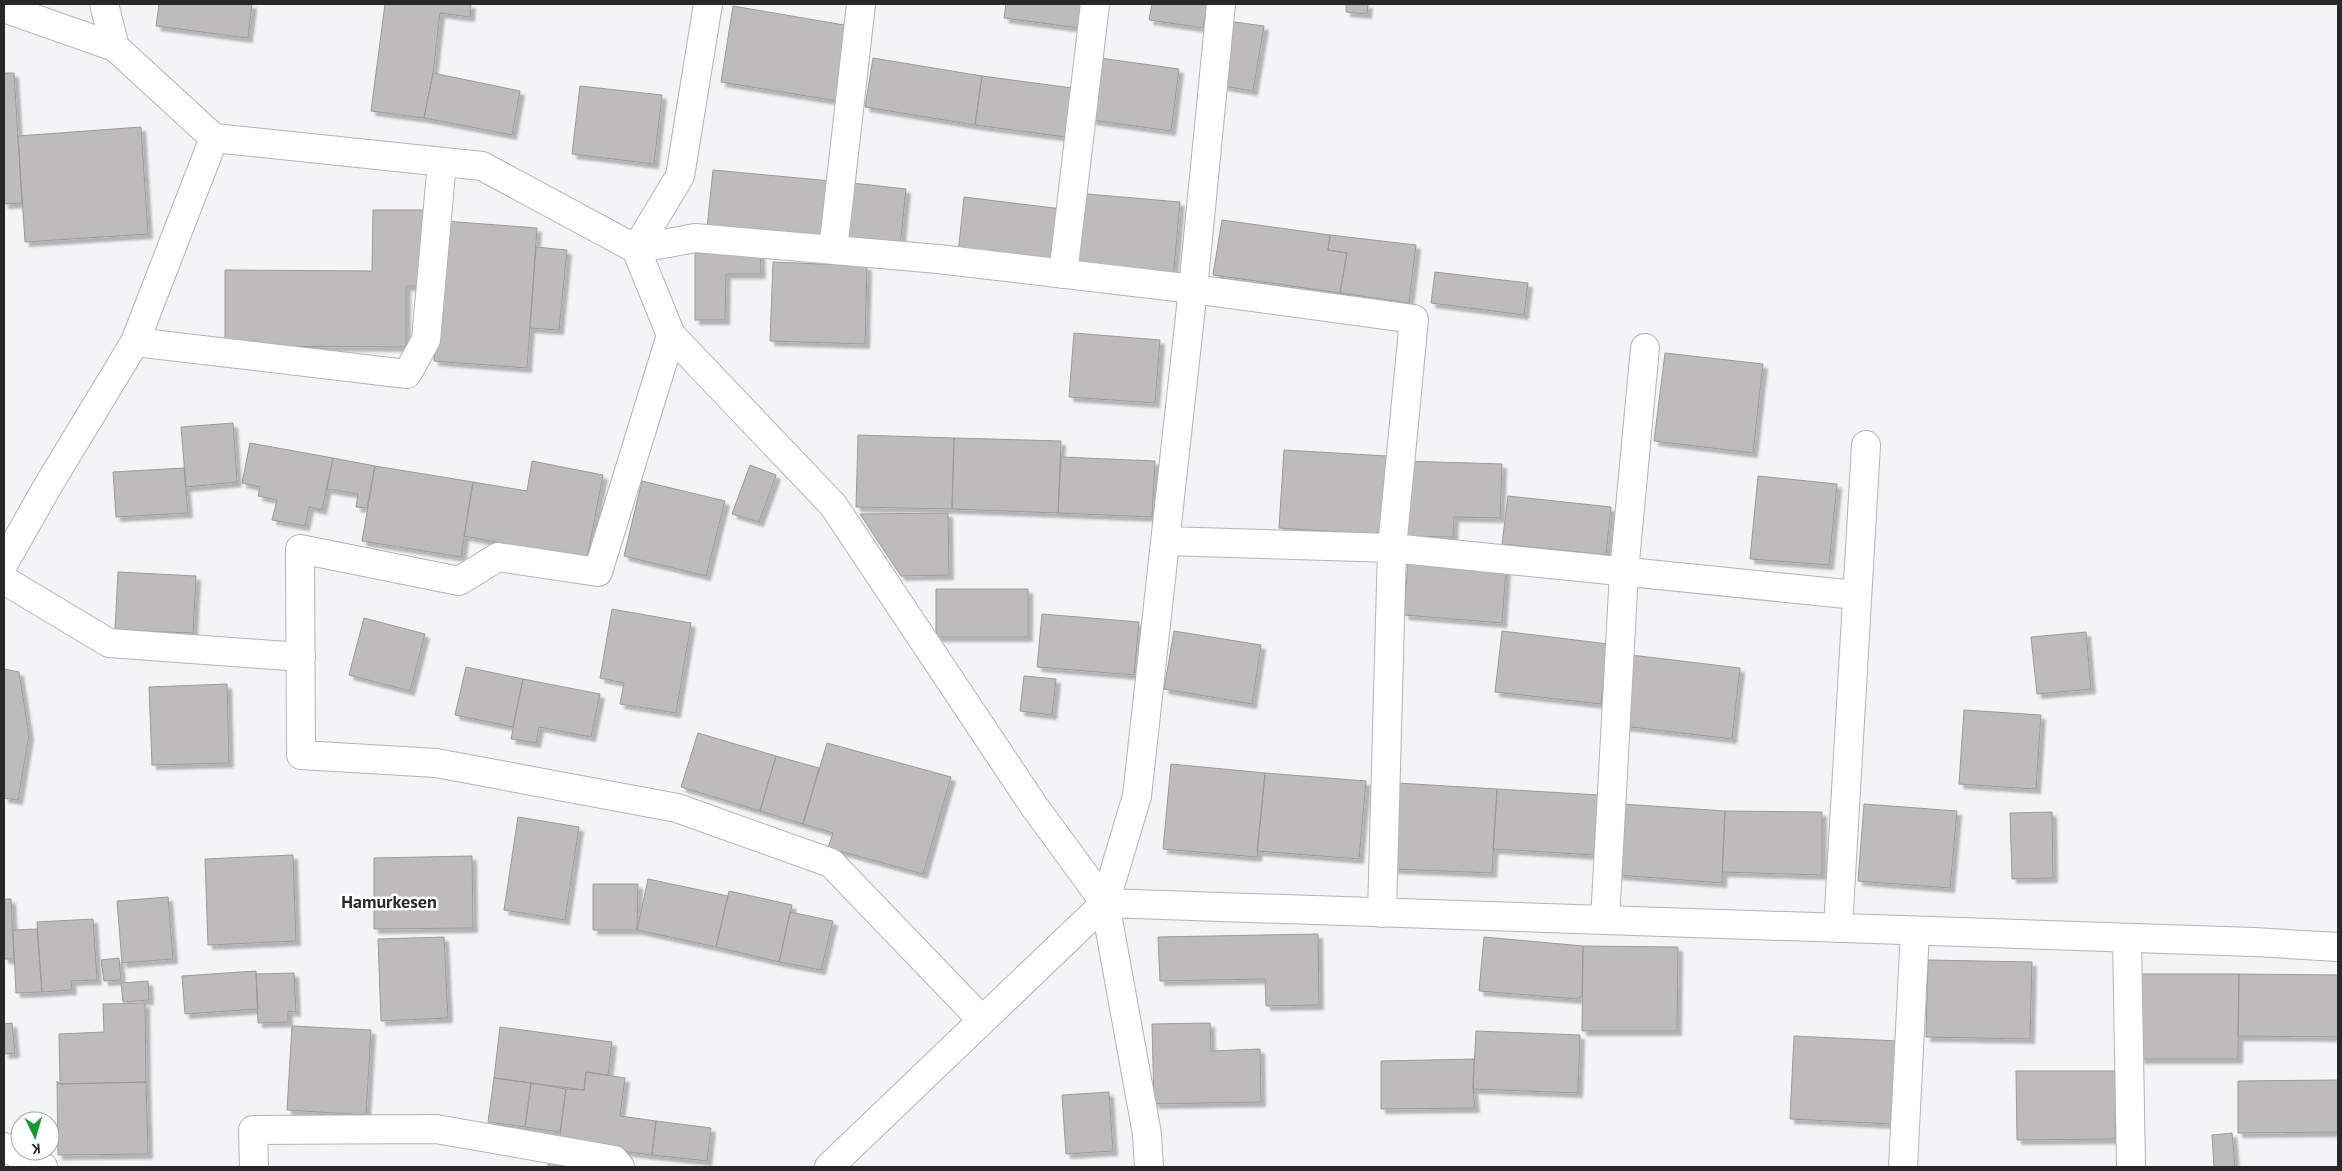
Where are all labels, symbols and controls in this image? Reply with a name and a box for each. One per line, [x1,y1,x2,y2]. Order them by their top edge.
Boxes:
district label: Hamurkesen [341,890,437,913]
north arrow [10,1111,60,1161]
text: K [31,1140,41,1158]

